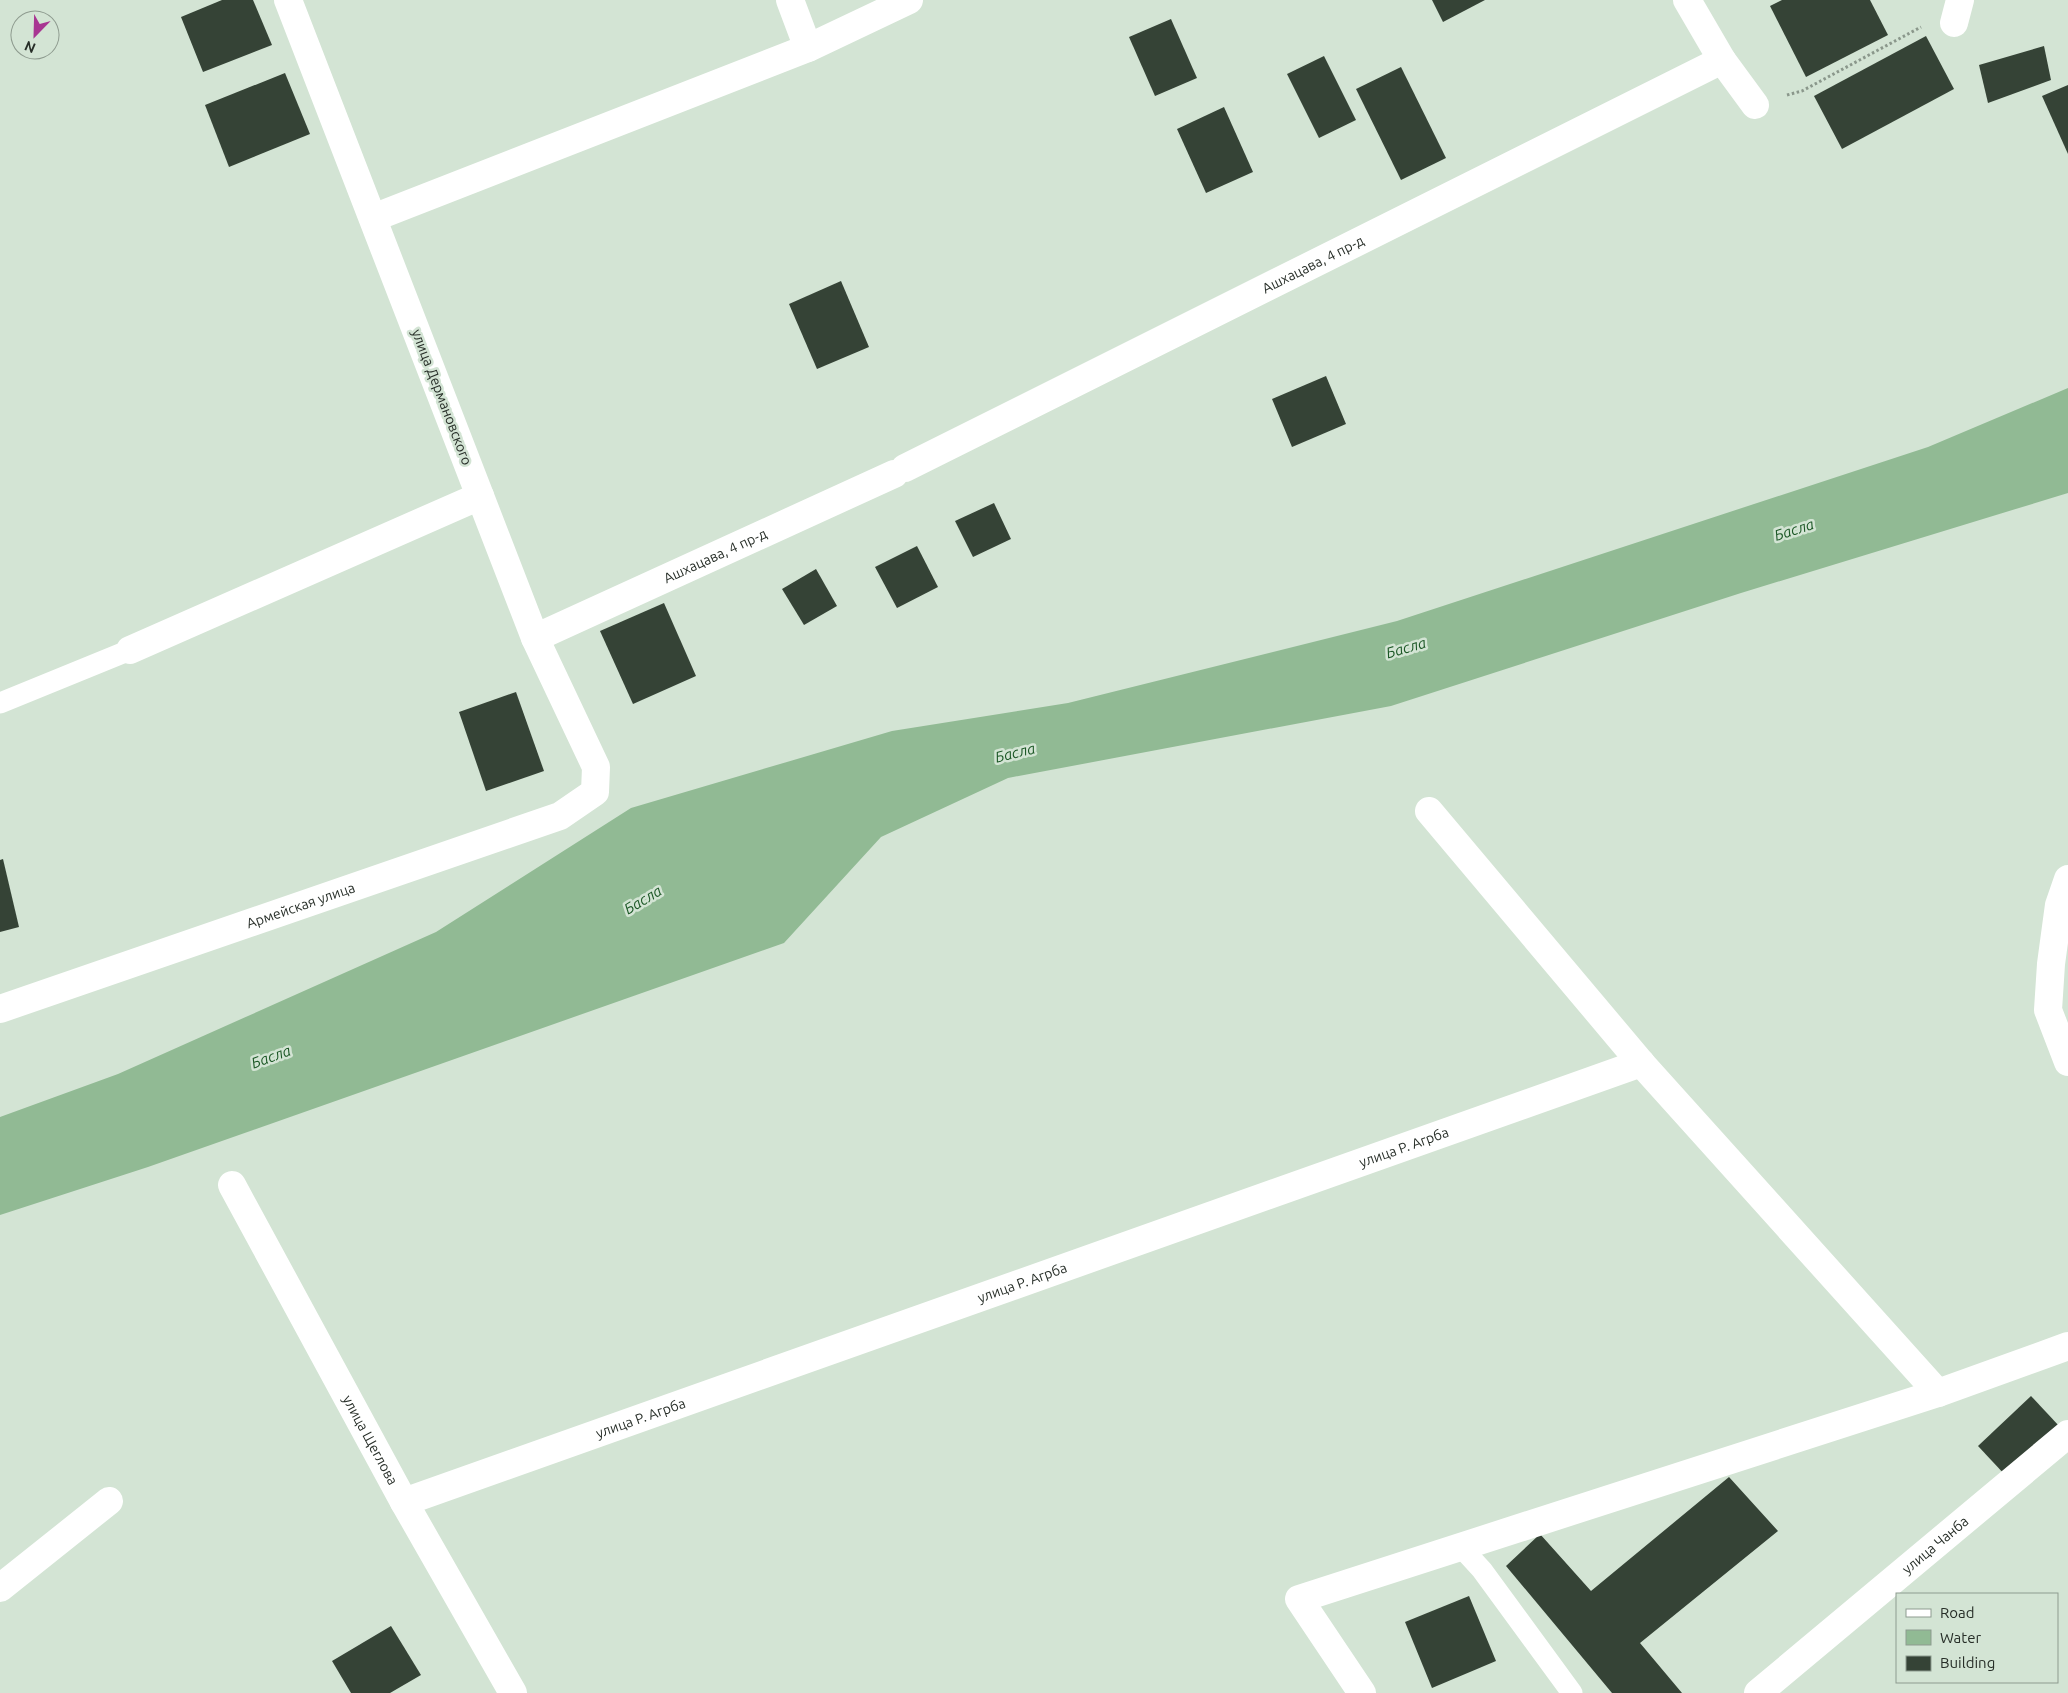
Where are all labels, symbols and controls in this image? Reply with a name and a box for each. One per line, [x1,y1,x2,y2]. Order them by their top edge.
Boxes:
north arrow [10,10,60,60]
text: N [22,38,38,56]
street label: Ашхацава, 4 пр-д [1259,232,1366,296]
street label: улица Дермановского [409,327,475,467]
water label: Басла [1772,515,1816,544]
street label: Ашхацава, 4 пр-д [661,525,769,586]
water label: Басла [1384,634,1428,661]
water label: Басла [993,739,1037,766]
street label: Армейская улица [244,879,357,931]
water label: Басла [621,882,665,917]
water label: Басла [249,1042,293,1071]
street label: улица Р. Агрба [1357,1124,1451,1170]
street label: улица Р. Агрба [975,1259,1069,1306]
street label: улица Щеглова [339,1392,401,1488]
street label: улица Р. Агрба [594,1395,687,1441]
street label: улица Чанба [1899,1513,1971,1577]
legend [1896,1593,2058,1683]
text: Road [1940,1604,1975,1621]
text: Water [1940,1629,1981,1646]
text: Building [1940,1654,1995,1671]

